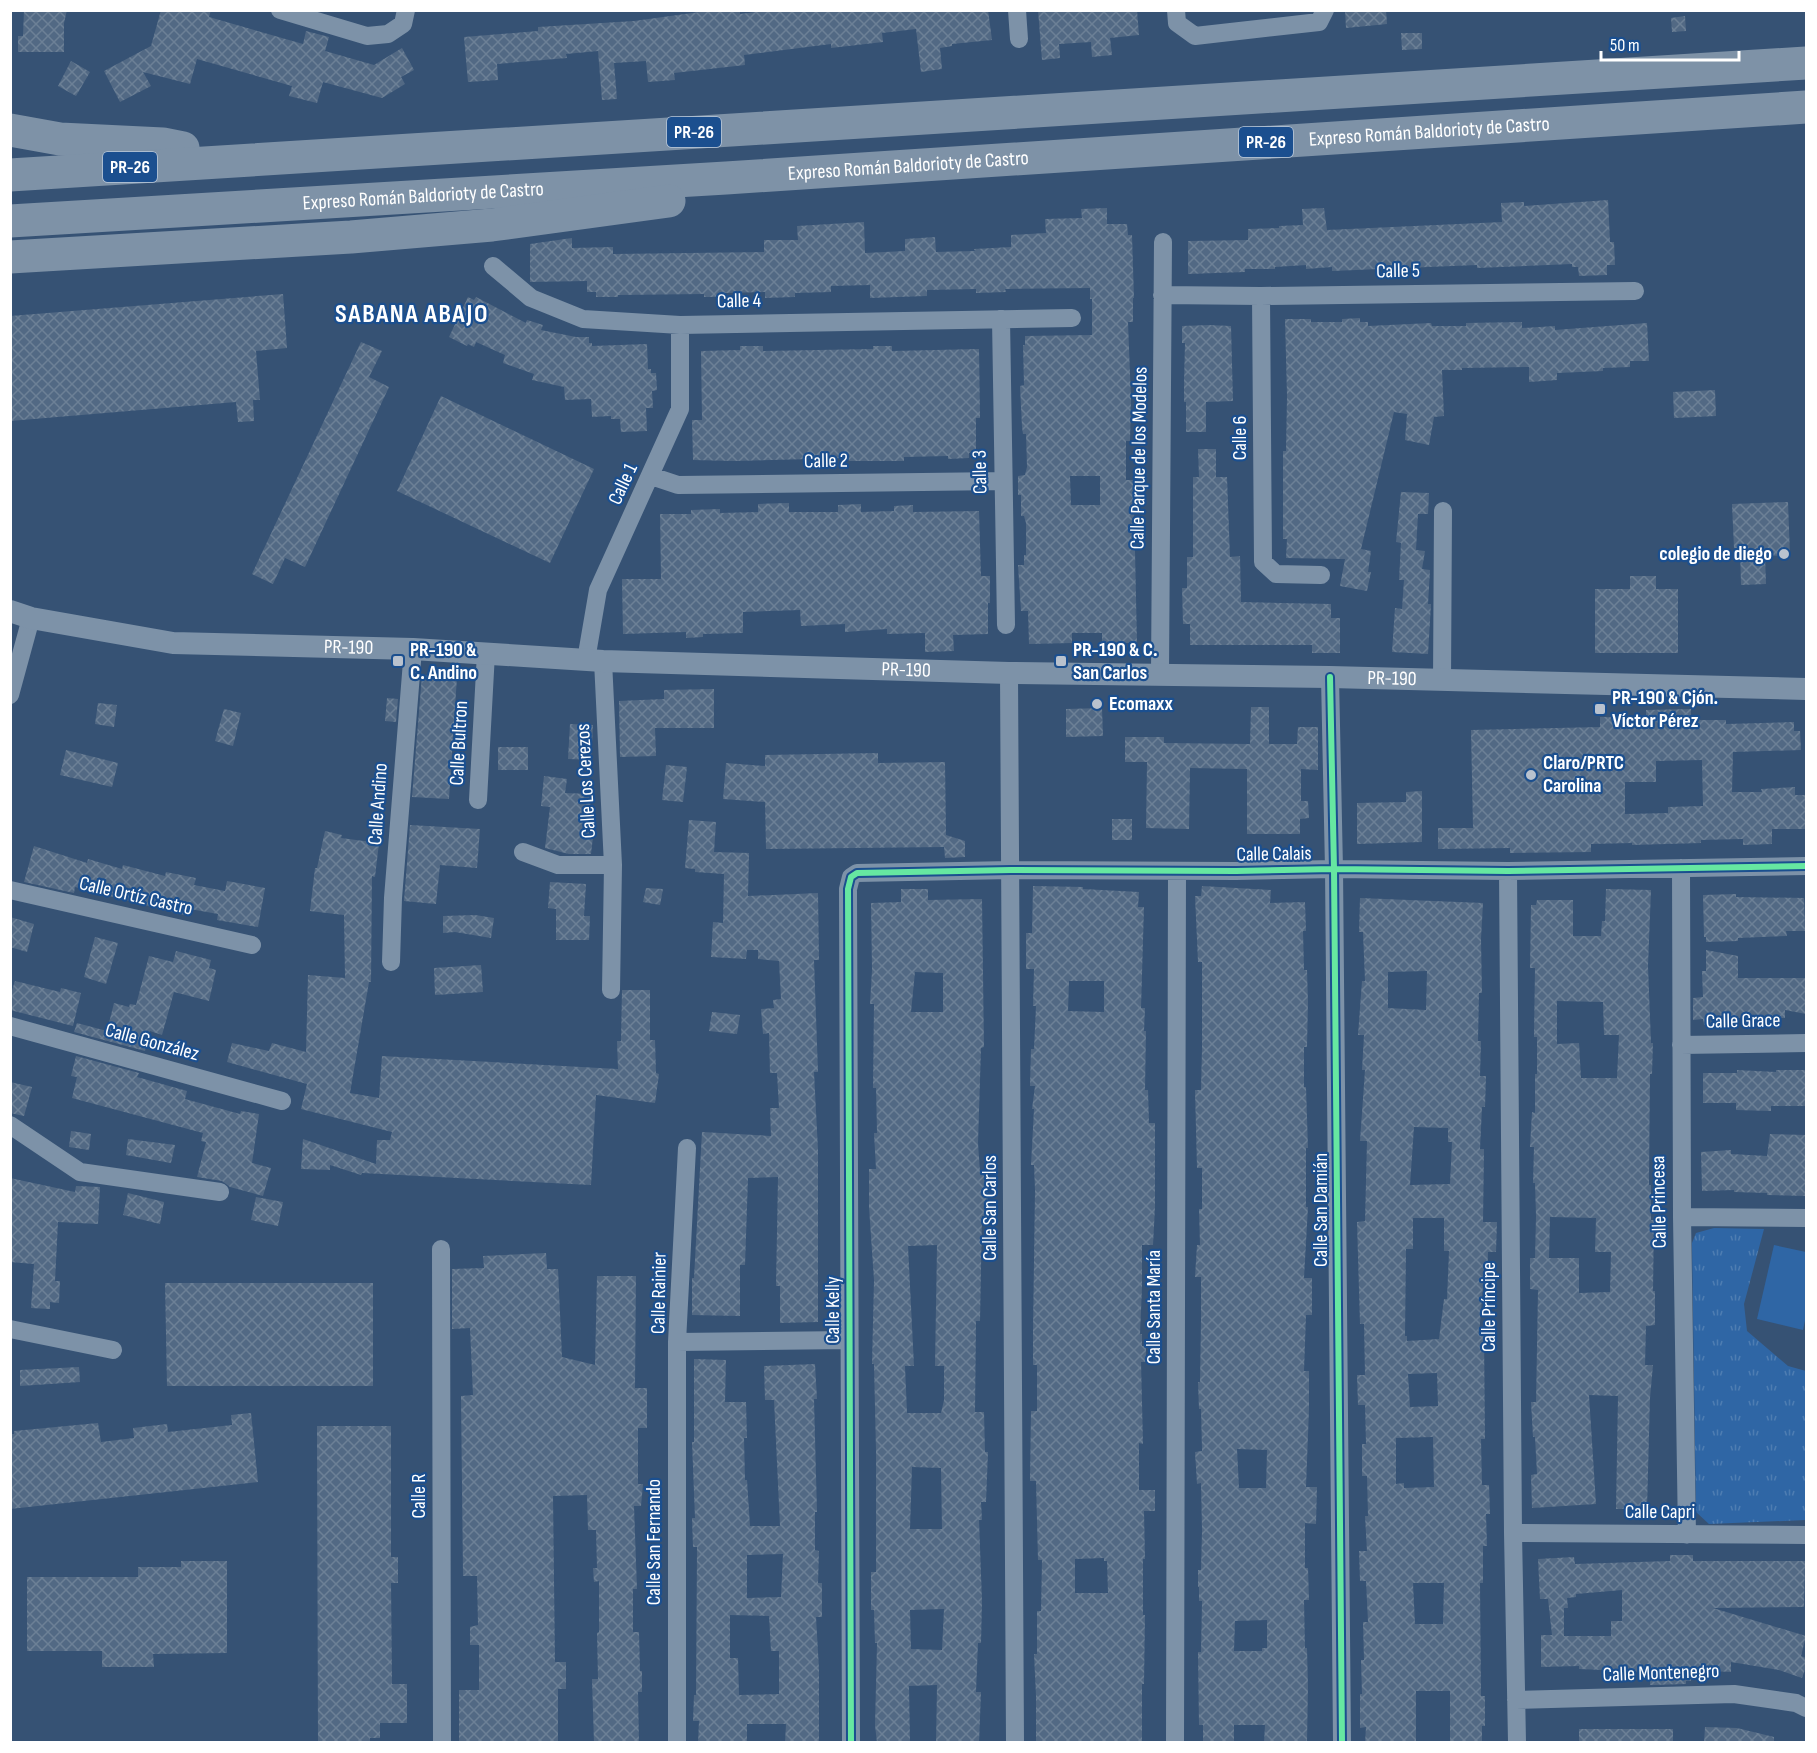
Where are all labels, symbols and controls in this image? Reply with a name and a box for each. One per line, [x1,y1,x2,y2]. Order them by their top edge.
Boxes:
scale bar [1601,24,1739,62]
text: 50 m [1610,35,1640,56]
street label: Expreso Román Baldorioty de Castro [1308,112,1550,152]
road number: PR-26 [667,117,721,147]
road number: PR-26 [1239,127,1293,157]
street label: Expreso Román Baldorioty de Castro [787,146,1030,186]
road number: PR-26 [103,152,157,182]
street label: Expreso Román Baldorioty de Castro [302,177,544,215]
street label: Calle 5 [1376,259,1420,283]
street label: Calle 4 [717,289,761,313]
district label: SABANA ABAJO [335,299,489,330]
street label: Calle Parque de los Modelos [1125,366,1153,550]
street label: Calle 6 [1228,416,1252,460]
street label: Calle 2 [804,449,848,473]
street label: Calle 3 [968,450,992,494]
street label: Calle 1 [603,460,643,508]
place label: colegio de diego [1659,542,1772,566]
marker: colegio de diego [1777,547,1791,561]
street label: PR-190 [324,635,374,660]
place label: PR-190 & C. Andino [410,638,477,685]
place label: PR-190 & C. San Carlos [1073,638,1158,685]
marker: PR-190 & C. Andino [391,654,405,668]
marker: PR-190 & C. San Carlos [1054,654,1068,668]
street label: PR-190 [881,657,931,683]
street label: PR-190 [1367,666,1417,691]
place label: PR-190 & Cjón. Víctor Pérez [1612,686,1718,733]
place label: Ecomaxx [1109,692,1174,716]
marker: Ecomaxx [1090,697,1104,711]
street label: Calle Bultron [445,700,473,786]
marker: PR-190 & Cjón. Víctor Pérez [1593,702,1607,716]
street label: Calle Los Cerezos [571,723,601,839]
place label: Claro/PRTC Carolina [1543,751,1624,798]
street label: Calle Andino [363,762,393,846]
marker: Claro/PRTC Carolina [1524,768,1538,782]
street label: Calle Calais [1236,841,1312,867]
street label: Calle Ortíz Castro [77,871,195,921]
street label: Calle Grace [1705,1008,1781,1034]
street label: Calle González [102,1018,202,1066]
street label: Calle San Damián [1309,1153,1333,1267]
street label: Calle San Carlos [978,1155,1002,1261]
street label: Calle Princesa [1646,1155,1672,1249]
street label: Calle Santa María [1142,1250,1166,1364]
street label: Calle Rainier [646,1251,672,1334]
street label: Calle Príncipe [1477,1262,1501,1352]
street label: Calle Kelly [821,1276,845,1344]
street label: Calle R [407,1474,431,1518]
street label: Calle San Fernando [642,1479,666,1605]
street label: Calle Capri [1625,1500,1695,1524]
street label: Calle Montenegro [1602,1659,1720,1687]

